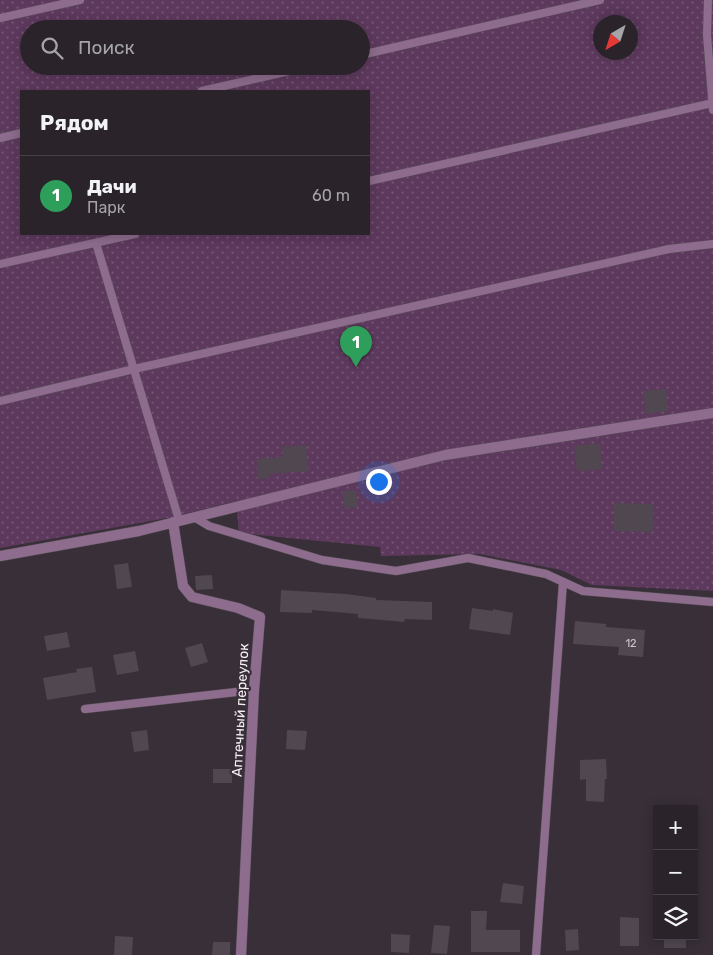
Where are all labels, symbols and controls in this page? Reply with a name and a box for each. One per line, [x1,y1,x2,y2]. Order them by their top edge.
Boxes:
north arrow [593,15,638,60]
search box [20,20,370,75]
icon: search [38,34,66,62]
text: Поиск [78,36,135,59]
text: Рядом [40,110,109,135]
text: Дачи [87,175,137,198]
text: 1 [52,186,60,205]
text: 60 m [312,186,350,205]
text: Парк [87,198,125,217]
pin: 1 [340,326,372,367]
your location [366,469,392,495]
house number: 12 [625,637,637,650]
street label: Аптечный переулок [229,642,253,777]
map controls [653,805,698,940]
button: + [653,805,698,850]
button: − [653,850,698,895]
button: layers [653,895,698,940]

